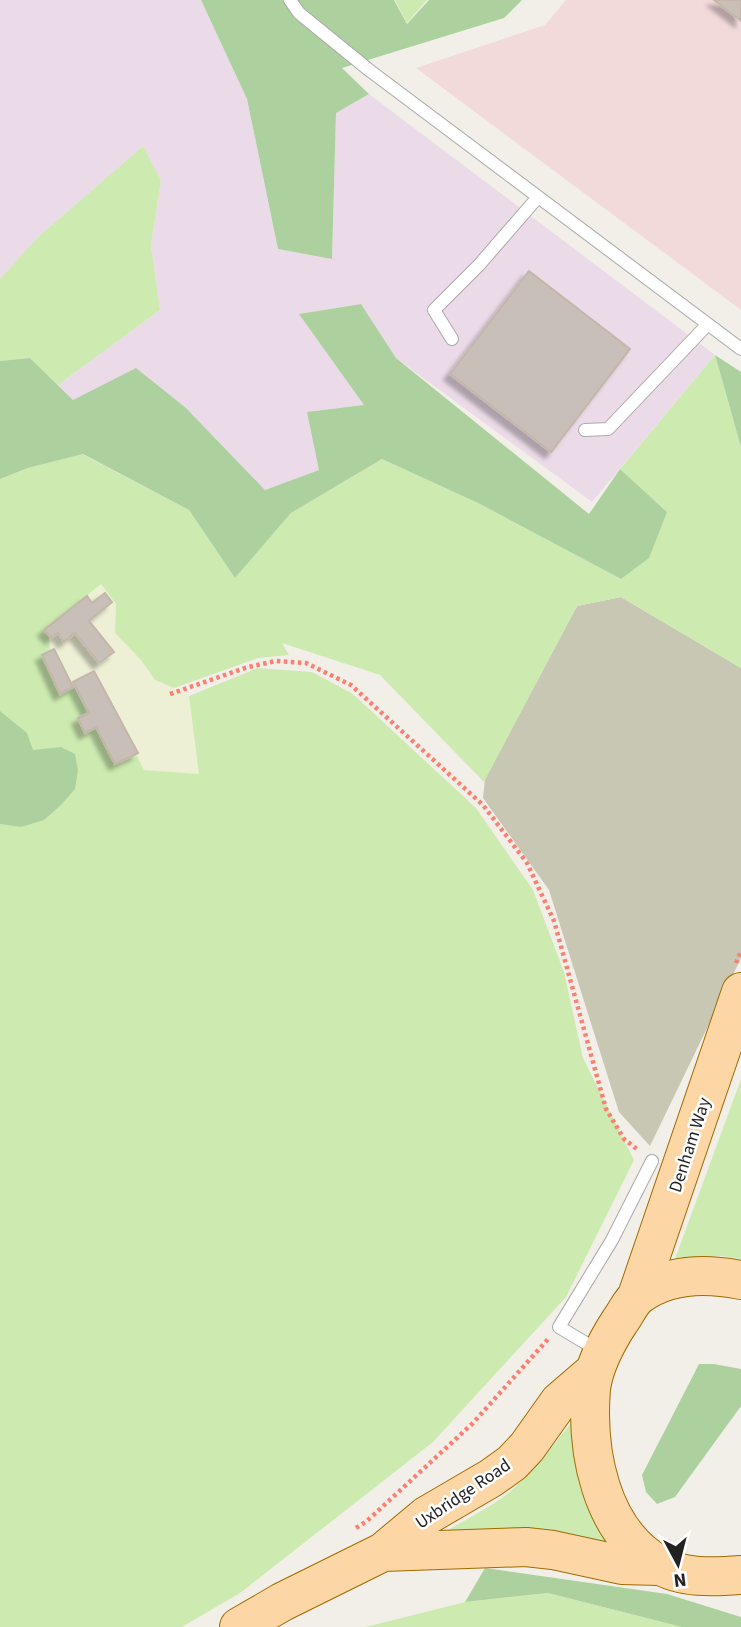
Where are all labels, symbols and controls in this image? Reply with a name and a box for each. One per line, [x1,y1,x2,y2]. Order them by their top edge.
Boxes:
street label: Denham Way [663,1094,717,1196]
street label: Uxbridge Road [410,1453,516,1535]
north arrow [643,1529,713,1599]
text: N [672,1565,688,1594]

